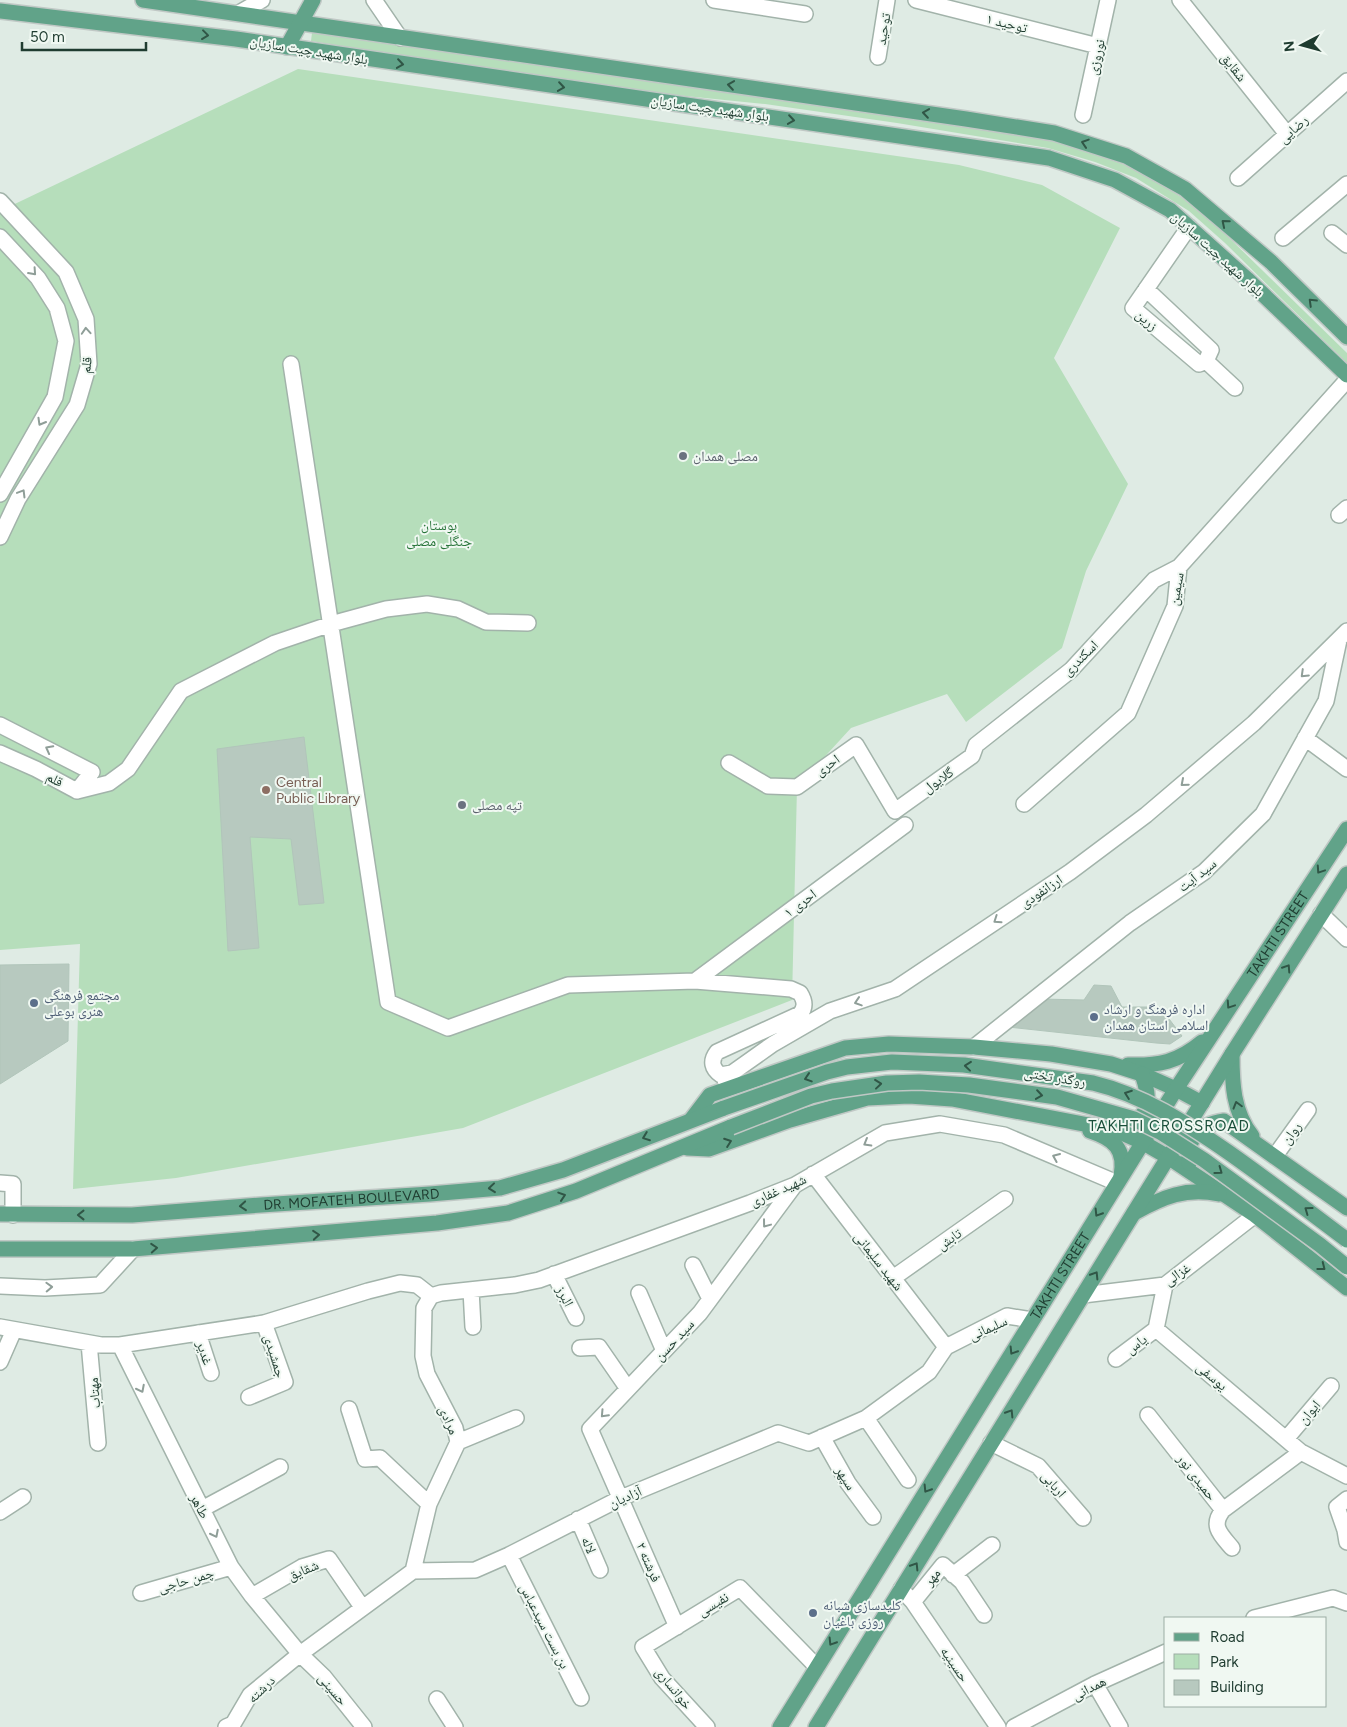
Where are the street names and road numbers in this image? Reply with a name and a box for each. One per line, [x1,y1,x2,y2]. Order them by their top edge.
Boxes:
street label: توحید ۱ [985,10,1029,37]
street label: توحید [873,12,894,46]
street label: بلوار شهید چیت سازیان [249,33,369,68]
street label: نوروزی [1084,37,1109,77]
street label: شقایق [1216,50,1250,86]
street label: بلوار شهید چیت سازیان [650,92,770,125]
street label: رضایی [1275,112,1312,147]
street label: بلوار شهید چیت سازیان [1168,208,1268,301]
street label: زرین [1132,306,1161,335]
street label: قلم [77,356,97,375]
street label: سیمین [1165,571,1188,607]
street label: اسکندری [1059,637,1102,680]
street label: احری [812,751,843,780]
street label: گلایول [919,764,957,797]
street label: قلم [43,768,66,792]
street label: سید آیت [1175,855,1220,896]
street label: ارزانفودی [1017,871,1066,912]
street label: احری ۱ [781,886,820,921]
street label: TAKHTI STREET [1244,888,1313,981]
street label: روگذر تختی [1023,1064,1087,1091]
street label: روان [1278,1119,1305,1148]
street label: شهید غفاری [747,1171,809,1210]
street label: DR. MOFATEH BOULEVARD [263,1185,440,1214]
street label: تابش [934,1225,965,1254]
street label: شهید سلیمانی [850,1228,907,1294]
street label: TAKHTI STREET [1027,1229,1094,1323]
street label: غزالی [1161,1259,1194,1289]
street label: البرز [552,1282,577,1310]
street label: سلیمانی [966,1312,1010,1344]
street label: سید حسن [651,1316,698,1365]
street label: یاس [1122,1331,1151,1358]
street label: جمشیدی [260,1332,289,1380]
street label: غدیر [192,1338,216,1367]
street label: یوسفی [1193,1358,1231,1394]
street label: مهتاب [85,1377,104,1409]
street label: ایوان [1294,1397,1324,1428]
street label: مرادی [435,1403,462,1437]
street label: حمیدی نور [1173,1450,1220,1504]
street label: سپهر [831,1462,859,1494]
street label: اربابی [1037,1468,1070,1501]
street label: آزادیان [606,1483,645,1512]
street label: طاهر [186,1490,213,1521]
street label: لاله [577,1534,600,1556]
street label: فرشته ۲ [633,1540,665,1585]
street label: شقایق [285,1556,322,1585]
street label: چمن حاجی [156,1564,216,1597]
street label: مهر [920,1565,944,1590]
street label: بن بست سیدعباس [516,1581,573,1672]
street label: نفیسی [695,1589,732,1620]
street label: حسینیه [937,1643,972,1685]
street label: خوانساری [651,1664,696,1713]
street label: حسینی [314,1670,351,1709]
street label: درشته [244,1672,279,1707]
street label: همدانی [1069,1673,1109,1704]

